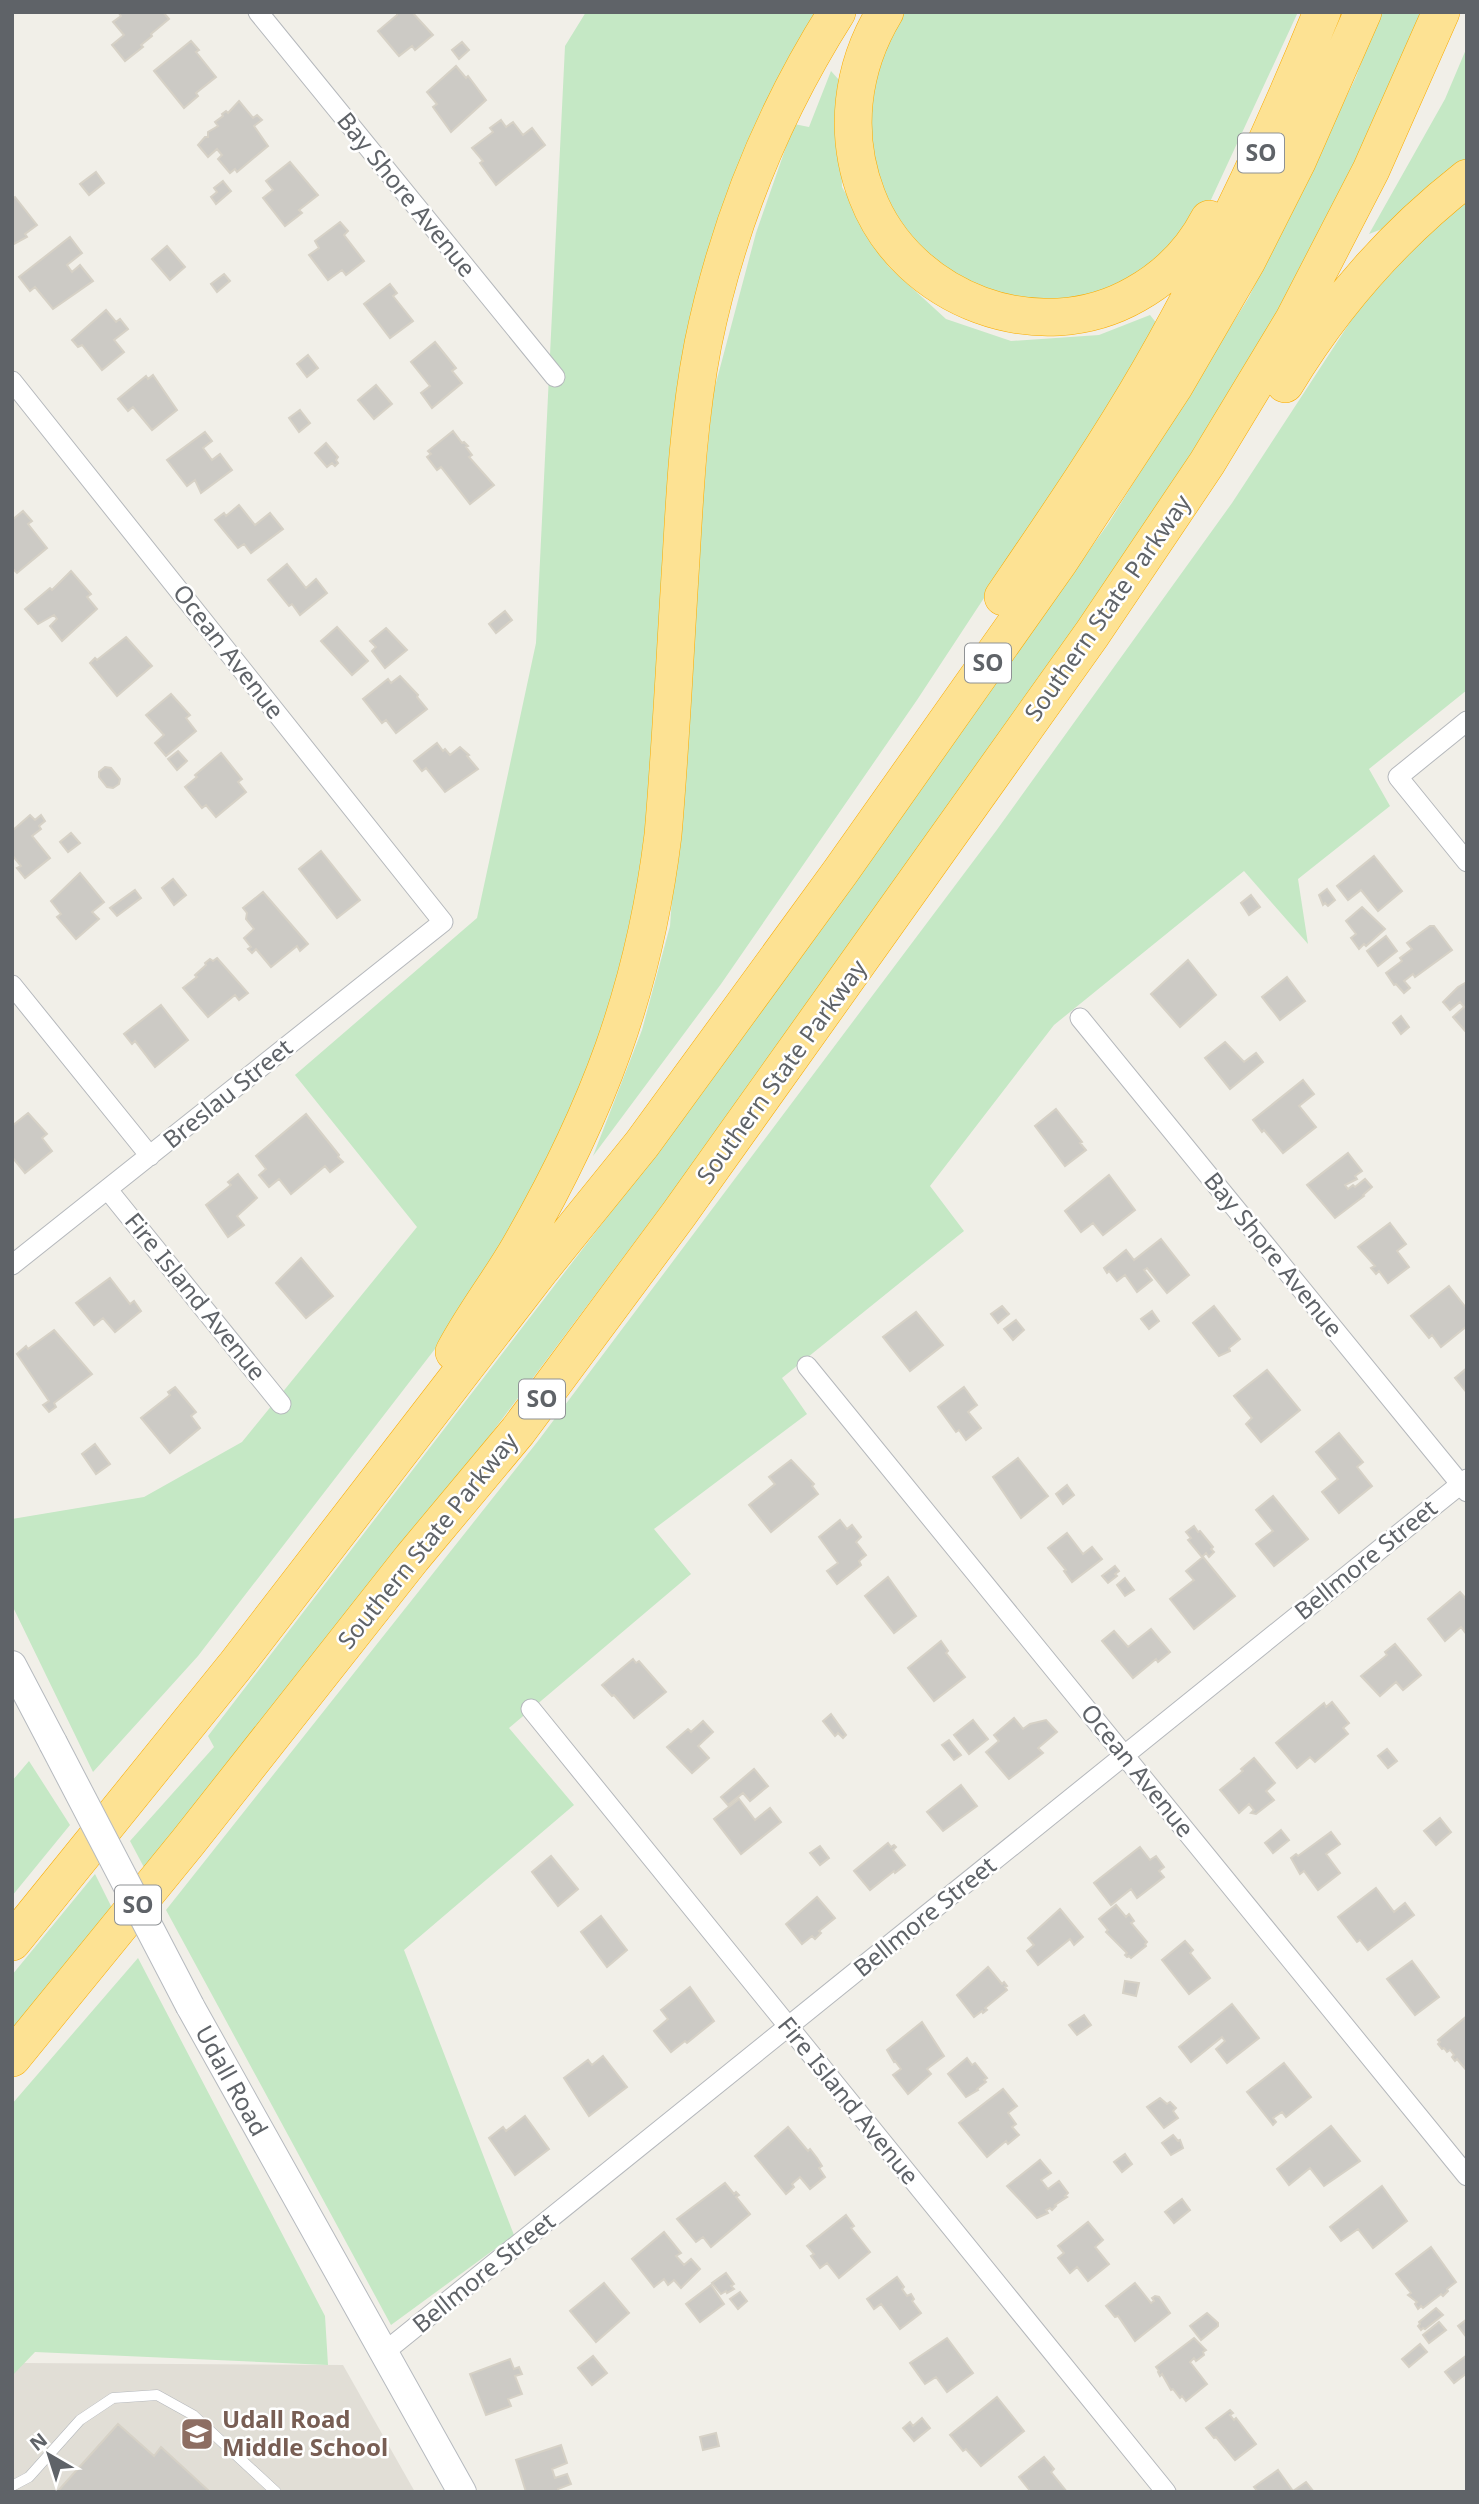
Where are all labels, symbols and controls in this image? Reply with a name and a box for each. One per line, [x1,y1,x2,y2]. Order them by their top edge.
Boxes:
street label: Bay Shore Avenue [330,105,484,284]
road number: SO [1238,134,1284,172]
street label: Southern State Parkway [1016,487,1198,727]
street label: Ocean Avenue [166,577,292,725]
road number: SO [965,643,1011,682]
street label: Southern State Parkway [688,952,874,1190]
street label: Breslau Street [155,1030,299,1155]
street label: Bay Shore Avenue [1197,1165,1351,1344]
street label: Fire Island Avenue [118,1205,274,1387]
road number: SO [519,1380,565,1418]
street label: Southern State Parkway [329,1424,525,1655]
street label: Bellmore Street [1287,1491,1444,1627]
street label: Ocean Avenue [1074,1696,1202,1844]
street label: Bellmore Street [846,1848,1003,1984]
road number: SO [115,1886,161,1924]
street label: Fire Island Avenue [771,2009,927,2191]
street label: Udall Road [188,2019,276,2142]
street label: Bellmore Street [405,2204,562,2340]
place label: Udall Road Middle School [222,2402,388,2463]
school or university icon: Udall Road Middle School [178,2415,216,2453]
north arrow [14,2420,84,2490]
text: N [24,2427,52,2457]

